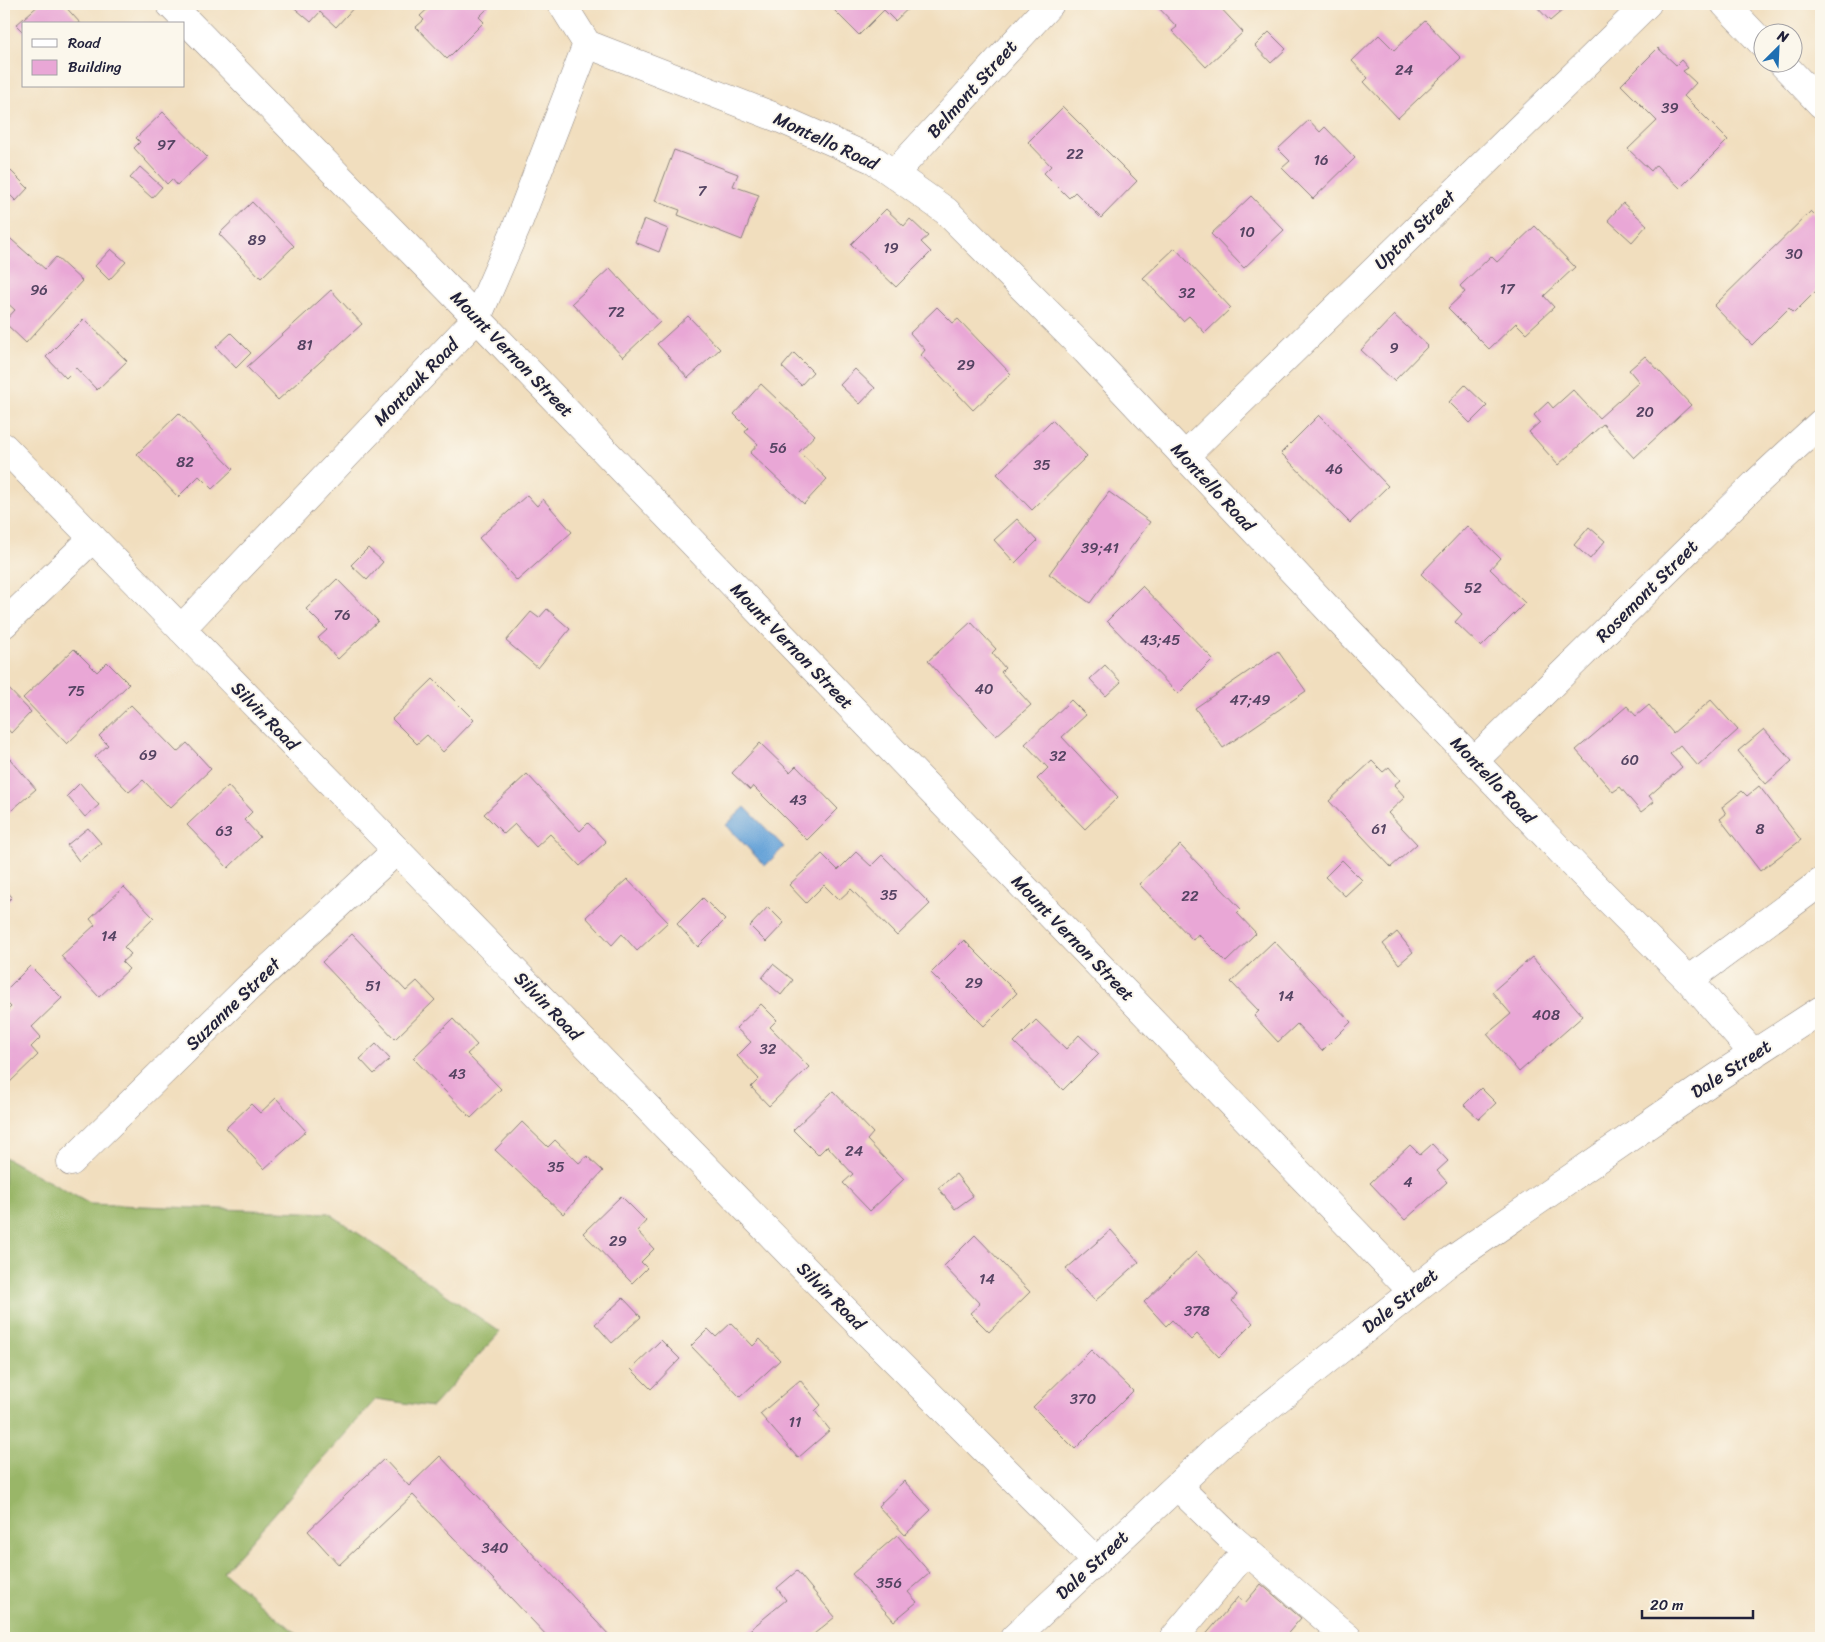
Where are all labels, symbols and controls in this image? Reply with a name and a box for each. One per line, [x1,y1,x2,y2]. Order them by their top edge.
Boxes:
legend [22,22,185,88]
north arrow [1752,22,1802,72]
text: N [1773,23,1793,50]
text: Road [68,30,101,56]
street label: Belmont Street [919,32,1025,146]
text: Building [68,54,122,80]
house number: 24 [1395,57,1413,83]
house number: 39 [1661,95,1679,121]
street label: Montello Road [768,103,885,180]
house number: 97 [157,132,176,158]
house number: 22 [1066,141,1084,167]
house number: 16 [1314,147,1328,173]
house number: 7 [698,178,708,204]
street label: Upton Street [1366,182,1464,278]
house number: 10 [1239,219,1255,245]
house number: 89 [248,227,266,253]
house number: 19 [883,235,899,261]
house number: 30 [1785,241,1803,267]
house number: 17 [1499,276,1516,302]
house number: 96 [30,277,48,303]
house number: 32 [1179,280,1196,306]
street label: Mount Vernon Street [442,283,582,425]
house number: 72 [607,299,625,325]
street label: Montauk Road [365,329,468,434]
house number: 81 [297,332,313,358]
house number: 9 [1389,335,1399,361]
house number: 29 [957,352,975,378]
house number: 20 [1636,399,1654,425]
house number: 56 [769,435,787,461]
street label: Montello Road [1163,435,1264,540]
house number: 82 [176,449,194,475]
house number: 35 [1033,452,1051,478]
house number: 46 [1325,456,1343,482]
street label: Rosemont Street [1588,532,1706,650]
house number: 39;41 [1081,535,1119,561]
street label: Mount Vernon Street [722,575,862,717]
house number: 52 [1464,575,1482,601]
house number: 76 [333,602,351,628]
house number: 43;45 [1140,627,1180,653]
street label: Silvin Road [223,673,308,760]
house number: 40 [975,676,993,702]
house number: 75 [67,678,85,704]
house number: 47;49 [1229,687,1271,713]
street label: Montello Road [1442,728,1545,833]
house number: 69 [139,742,157,768]
house number: 32 [1050,743,1067,769]
house number: 60 [1621,747,1639,773]
house number: 43 [789,787,807,813]
house number: 61 [1372,816,1386,842]
house number: 8 [1755,816,1765,842]
house number: 63 [216,818,232,844]
street label: Mount Vernon Street [1003,867,1143,1009]
house number: 35 [880,882,898,908]
house number: 22 [1181,883,1199,909]
house number: 14 [101,923,117,949]
street label: Suzanne Street [177,949,289,1058]
street label: Silvin Road [506,963,591,1050]
house number: 29 [965,970,983,996]
house number: 51 [365,973,381,999]
house number: 14 [1278,983,1294,1009]
house number: 408 [1532,1002,1560,1028]
street label: Dale Street [1684,1031,1778,1107]
house number: 32 [760,1036,777,1062]
house number: 43 [448,1061,466,1087]
house number: 24 [845,1138,863,1164]
house number: 35 [547,1154,565,1180]
house number: 4 [1403,1169,1413,1195]
house number: 29 [609,1228,627,1254]
street label: Silvin Road [789,1254,874,1339]
street label: Dale Street [1354,1260,1446,1342]
house number: 14 [979,1266,995,1292]
house number: 378 [1184,1298,1210,1324]
house number: 370 [1070,1386,1096,1412]
house number: 11 [789,1409,801,1435]
street label: Dale Street [1048,1522,1136,1608]
house number: 340 [481,1535,509,1561]
house number: 356 [876,1570,902,1596]
scale bar [1642,1587,1754,1619]
text: 20 m [1650,1592,1684,1618]

